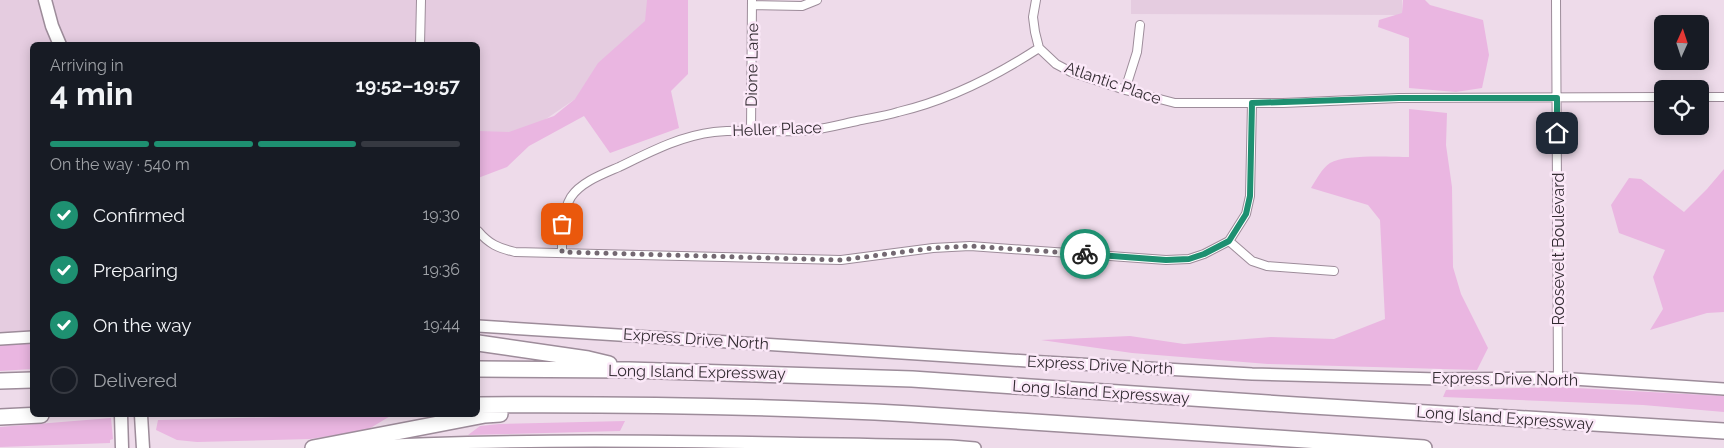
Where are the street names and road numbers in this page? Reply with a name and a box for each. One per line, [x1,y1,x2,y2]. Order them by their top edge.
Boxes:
street label: Dione Lane [742,23,762,107]
street label: Atlantic Place [1062,58,1164,108]
street label: Heller Place [732,118,822,140]
street label: Roosevelt Boulevard [1549,172,1568,326]
street label: Express Drive North [622,324,770,354]
street label: Express Drive North [1026,352,1174,378]
street label: Long Island Expressway [608,361,786,383]
street label: Express Drive North [1432,368,1578,390]
street label: Long Island Expressway [1012,376,1191,408]
street label: Long Island Expressway [1416,402,1595,434]

